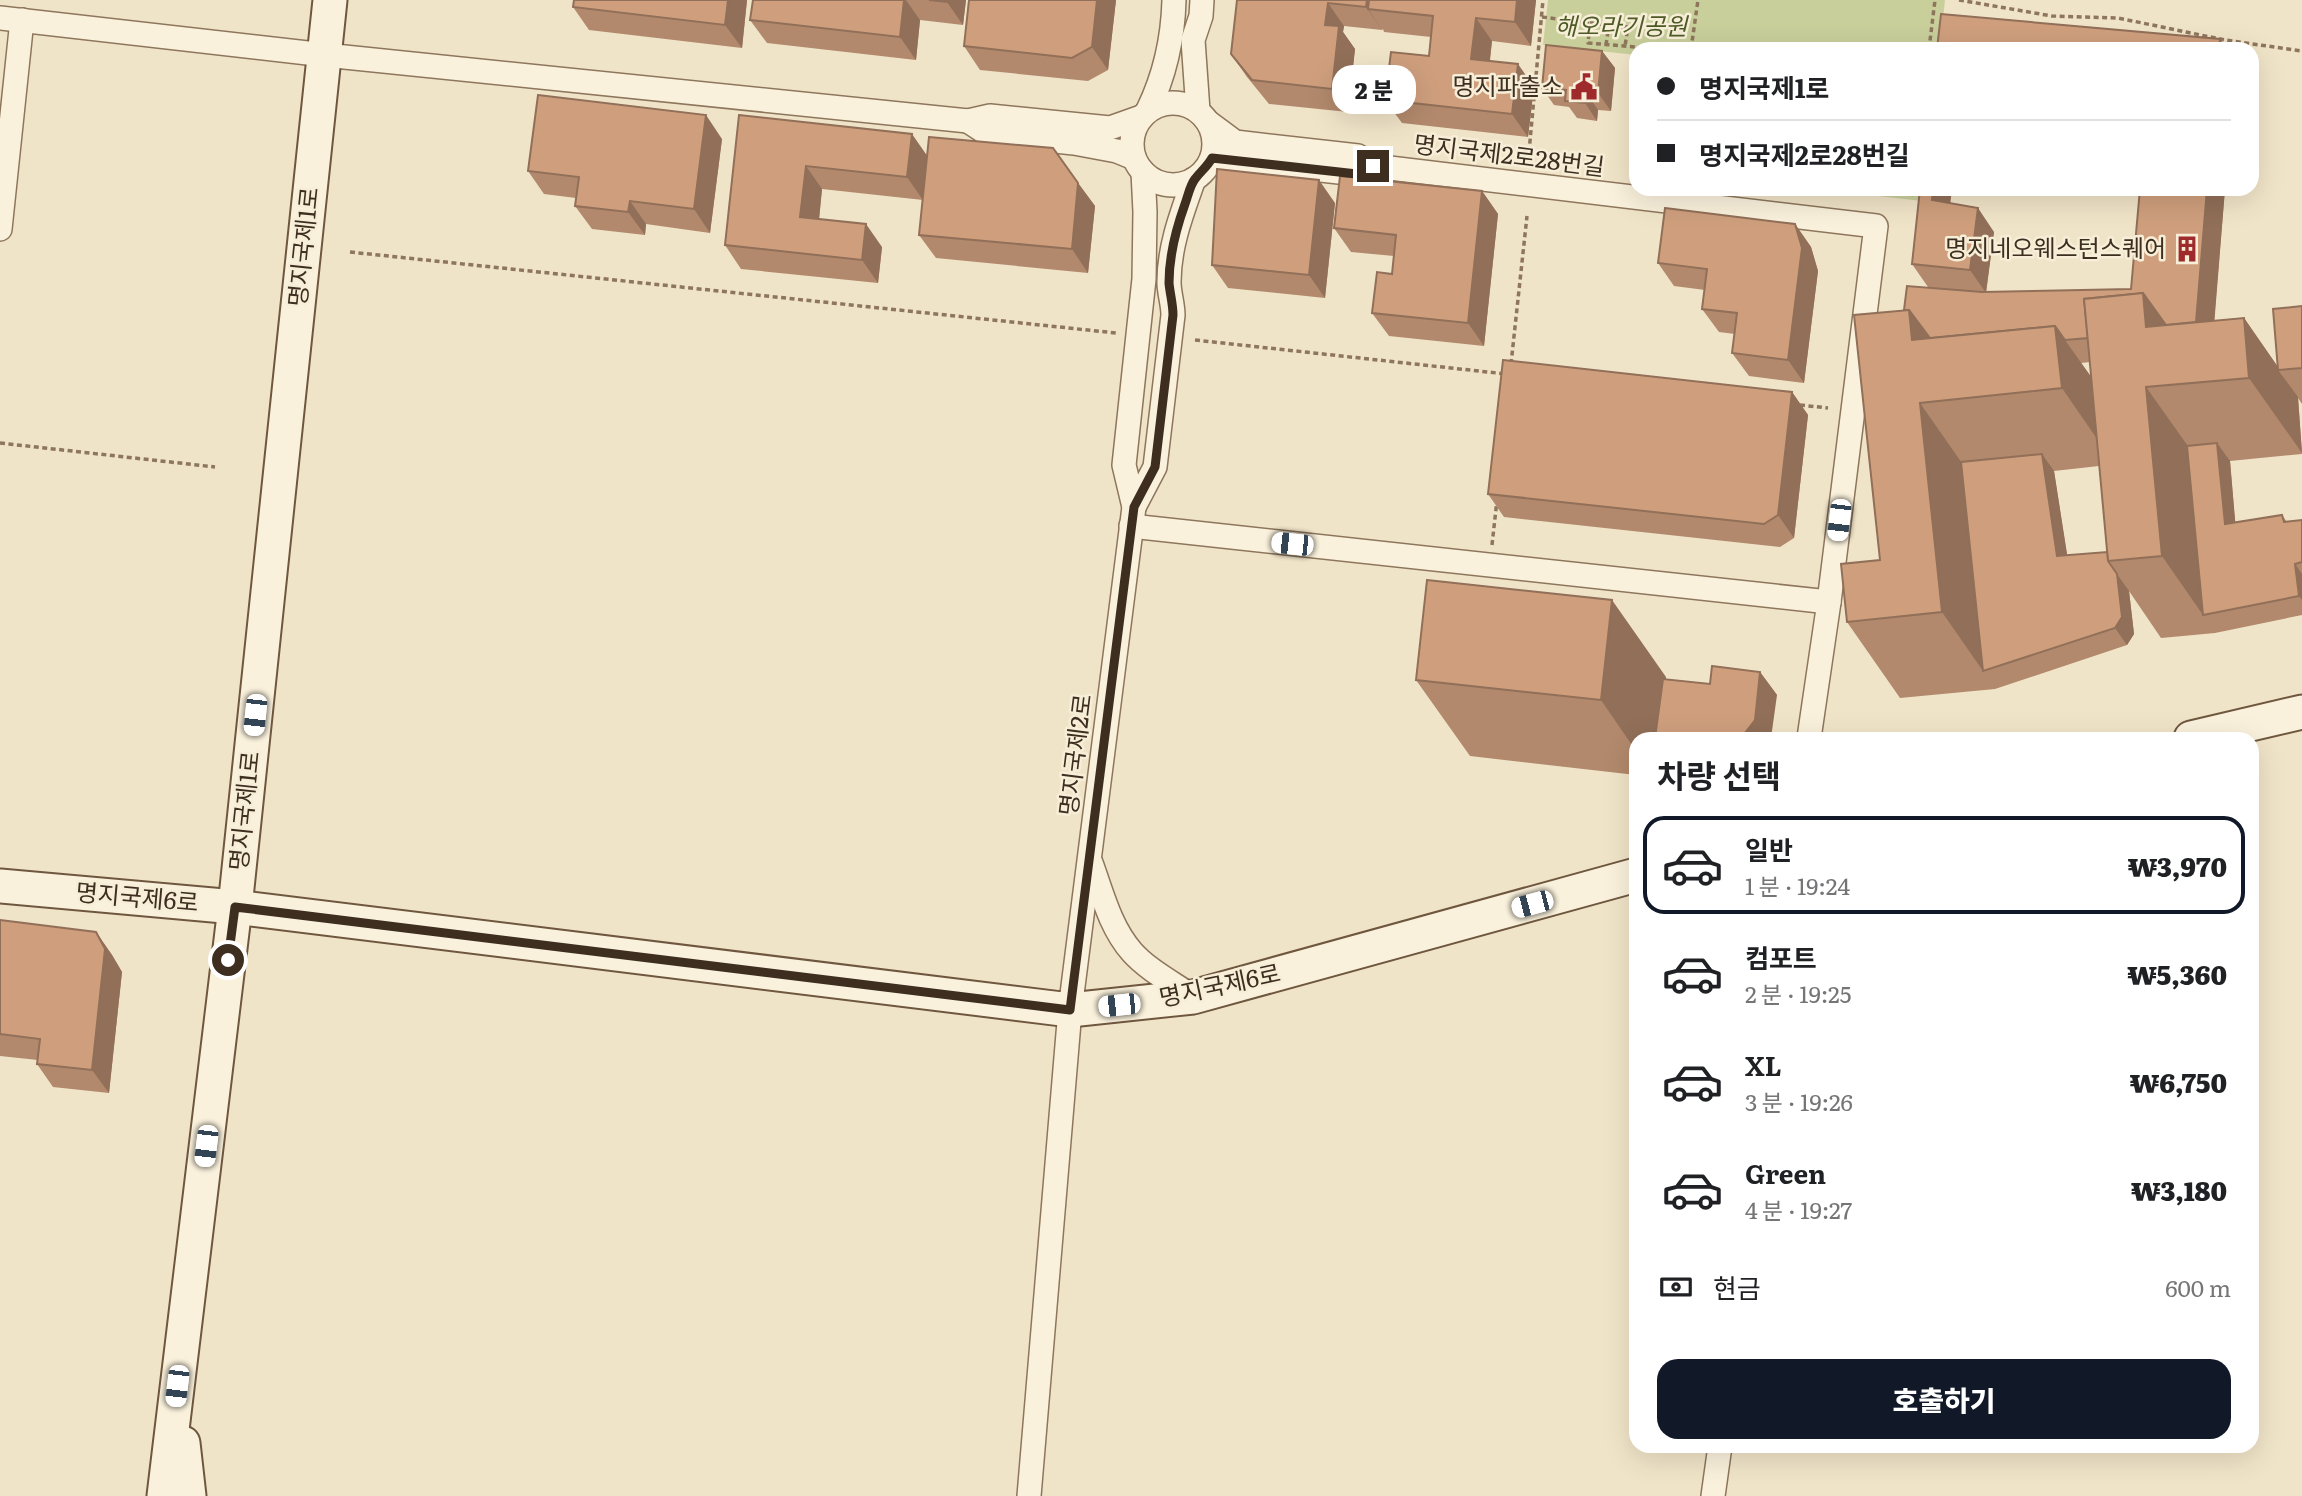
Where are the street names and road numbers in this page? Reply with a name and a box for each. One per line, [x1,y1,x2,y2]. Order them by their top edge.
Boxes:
street label: 명지국제2로28번길 [1412,124,1607,183]
street label: 명지국제1로 [278,185,325,308]
street label: 명지국제2로 [1049,692,1098,818]
street label: 명지국제1로 [219,749,266,872]
street label: 명지국제6로 [74,873,200,918]
street label: 명지국제6로 [1156,954,1283,1013]

